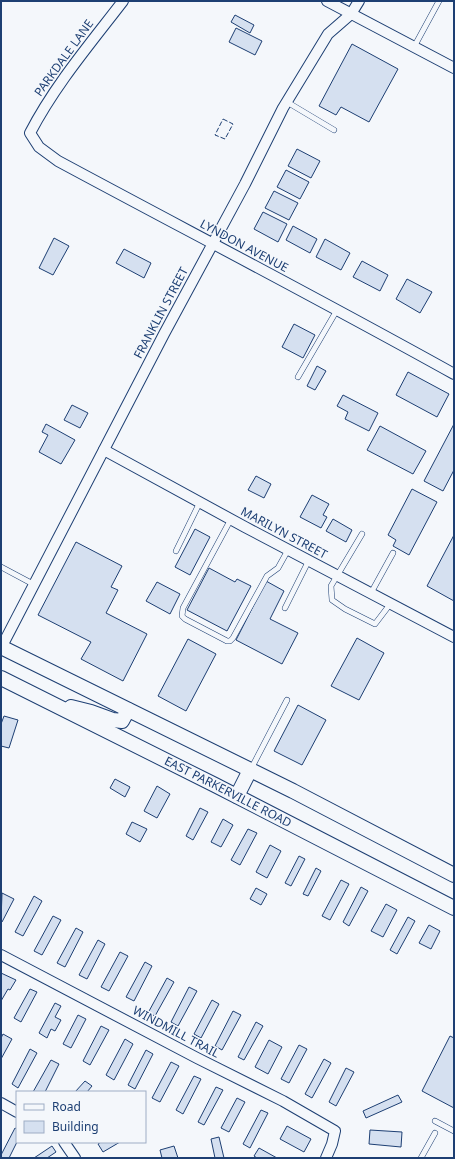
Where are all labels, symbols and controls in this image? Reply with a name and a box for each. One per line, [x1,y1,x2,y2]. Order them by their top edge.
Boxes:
street label: PARKDALE LANE [30,16,97,100]
street label: LYNDON AVENUE [197,215,291,276]
street label: FRANKLIN STREET [129,264,192,361]
street label: MARILYN STREET [238,503,331,563]
street label: EAST PARKERVILLE ROAD [162,752,295,831]
street label: WINDMILL TRAIL [130,1002,223,1062]
legend [16,1091,146,1143]
text: Road [52,1098,81,1115]
text: Building [52,1118,99,1135]

